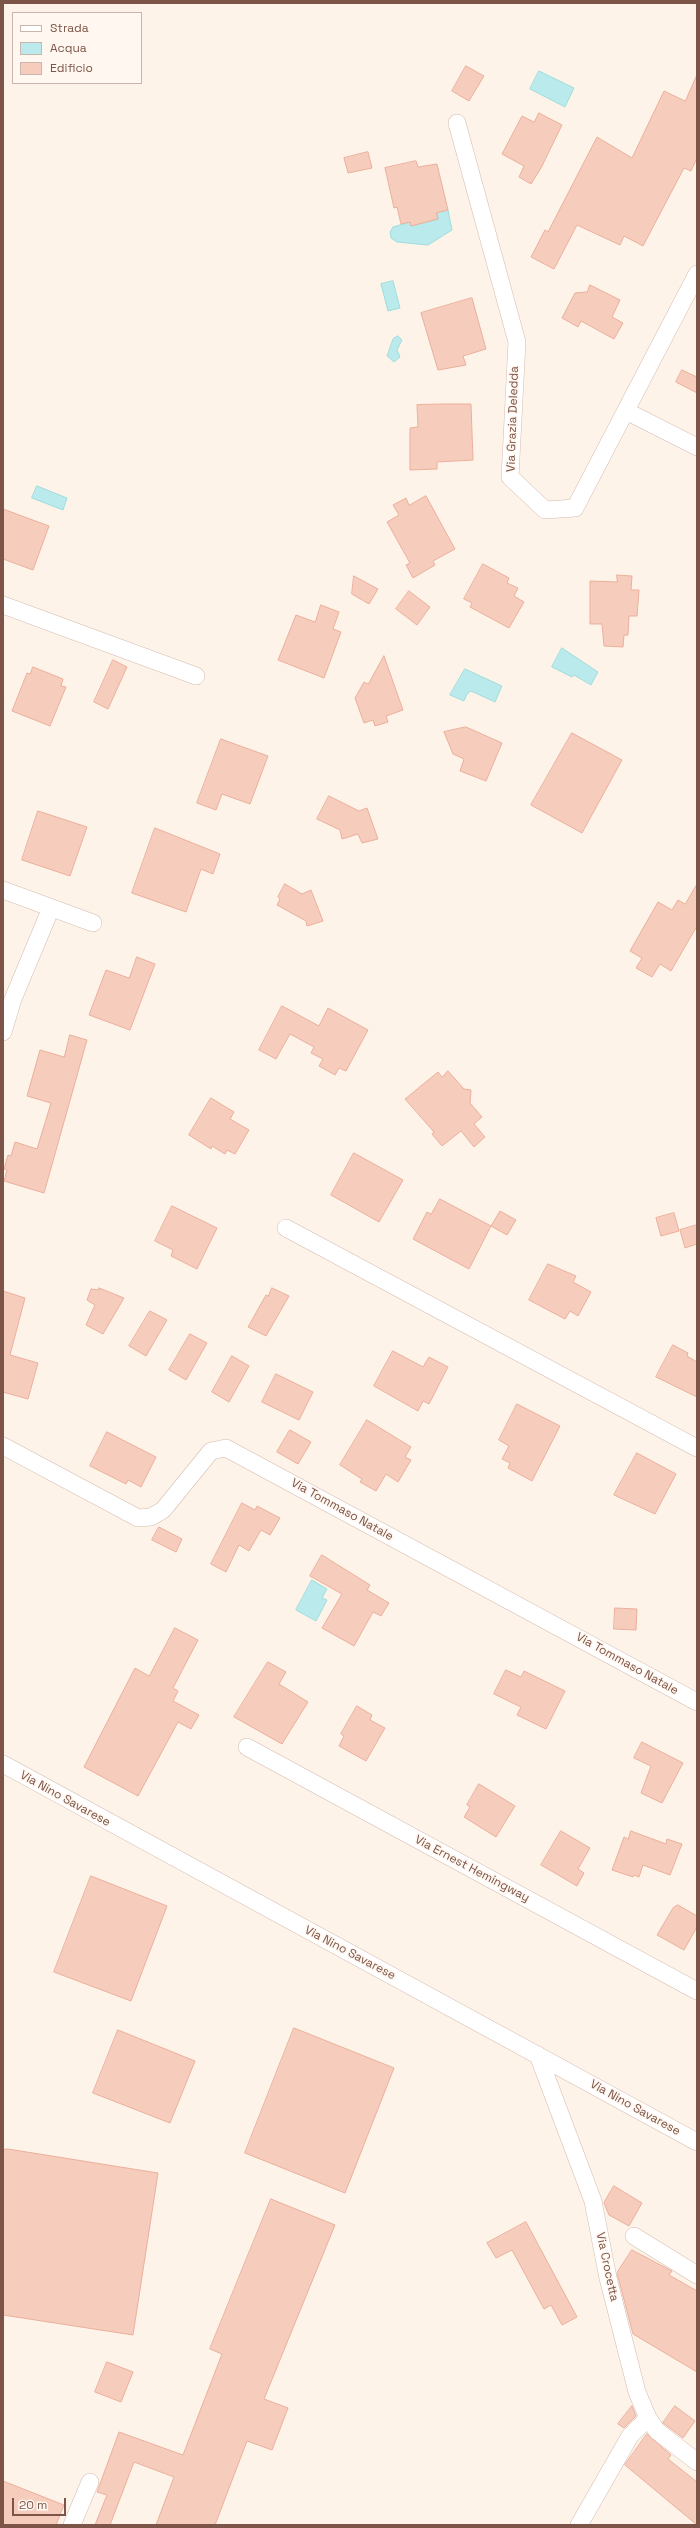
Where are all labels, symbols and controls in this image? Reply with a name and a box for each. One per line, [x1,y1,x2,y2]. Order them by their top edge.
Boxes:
legend [12,12,142,84]
text: Strada [50,20,89,36]
text: Acqua [50,40,87,56]
text: Edificio [50,60,93,76]
street label: Via Grazia Deledda [504,366,522,472]
street label: Via Tommaso Natale [288,1476,396,1544]
street label: Via Tommaso Natale [573,1630,681,1698]
street label: Via Nino Savarese [17,1768,113,1830]
street label: Via Ernest Hemingway [412,1833,532,1905]
street label: Via Nino Savarese [302,1923,398,1983]
street label: Via Nino Savarese [587,2077,683,2139]
street label: Via Crocetta [593,2231,621,2303]
scale bar [14,2490,68,2516]
text: 20 m [19,2497,47,2513]

